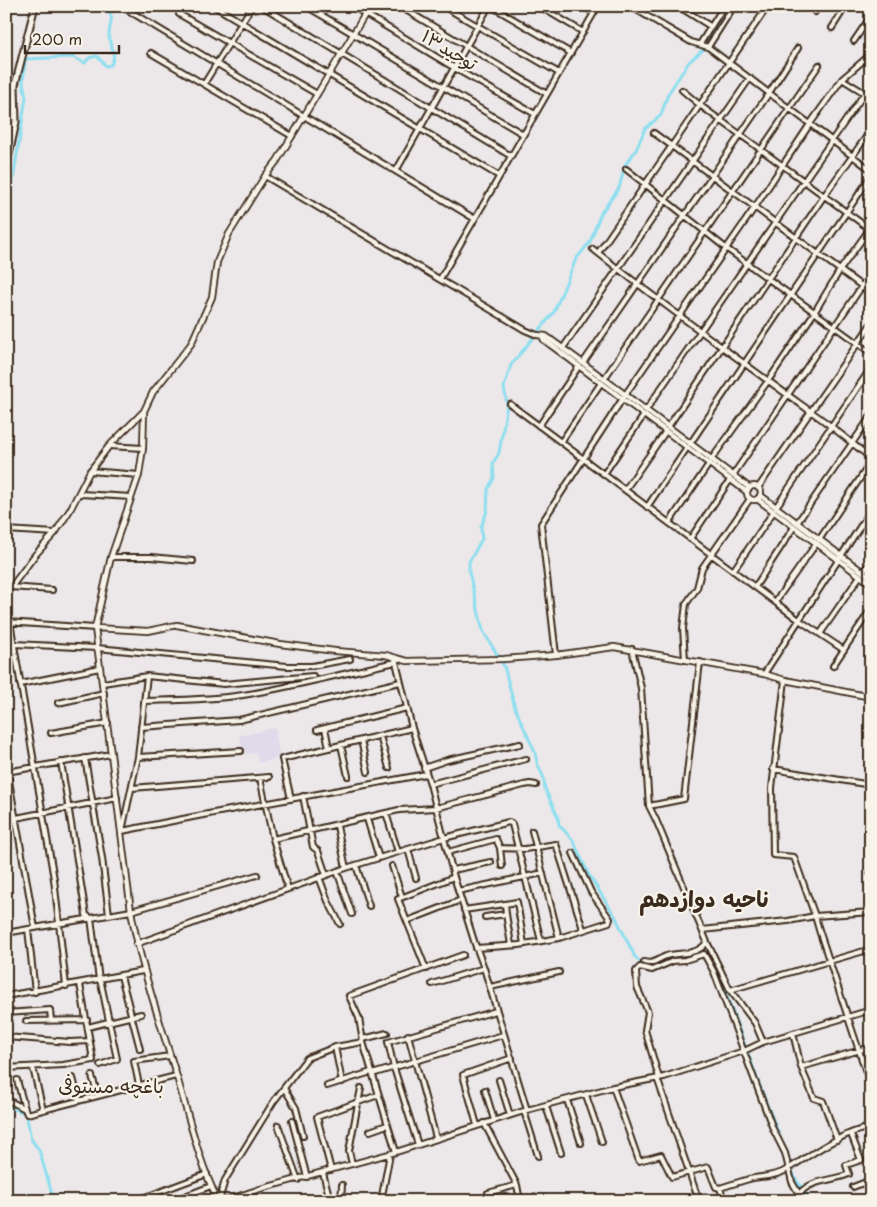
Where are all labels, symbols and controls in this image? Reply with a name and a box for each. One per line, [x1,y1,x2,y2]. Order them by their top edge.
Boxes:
scale bar [25,22,119,54]
street label: توحید۱۳ [417,22,484,77]
text: 200 m [32,27,82,50]
district label: ناحیه دوازدهم [639,881,769,916]
district label: باغچه مستوفی [58,1071,164,1099]

